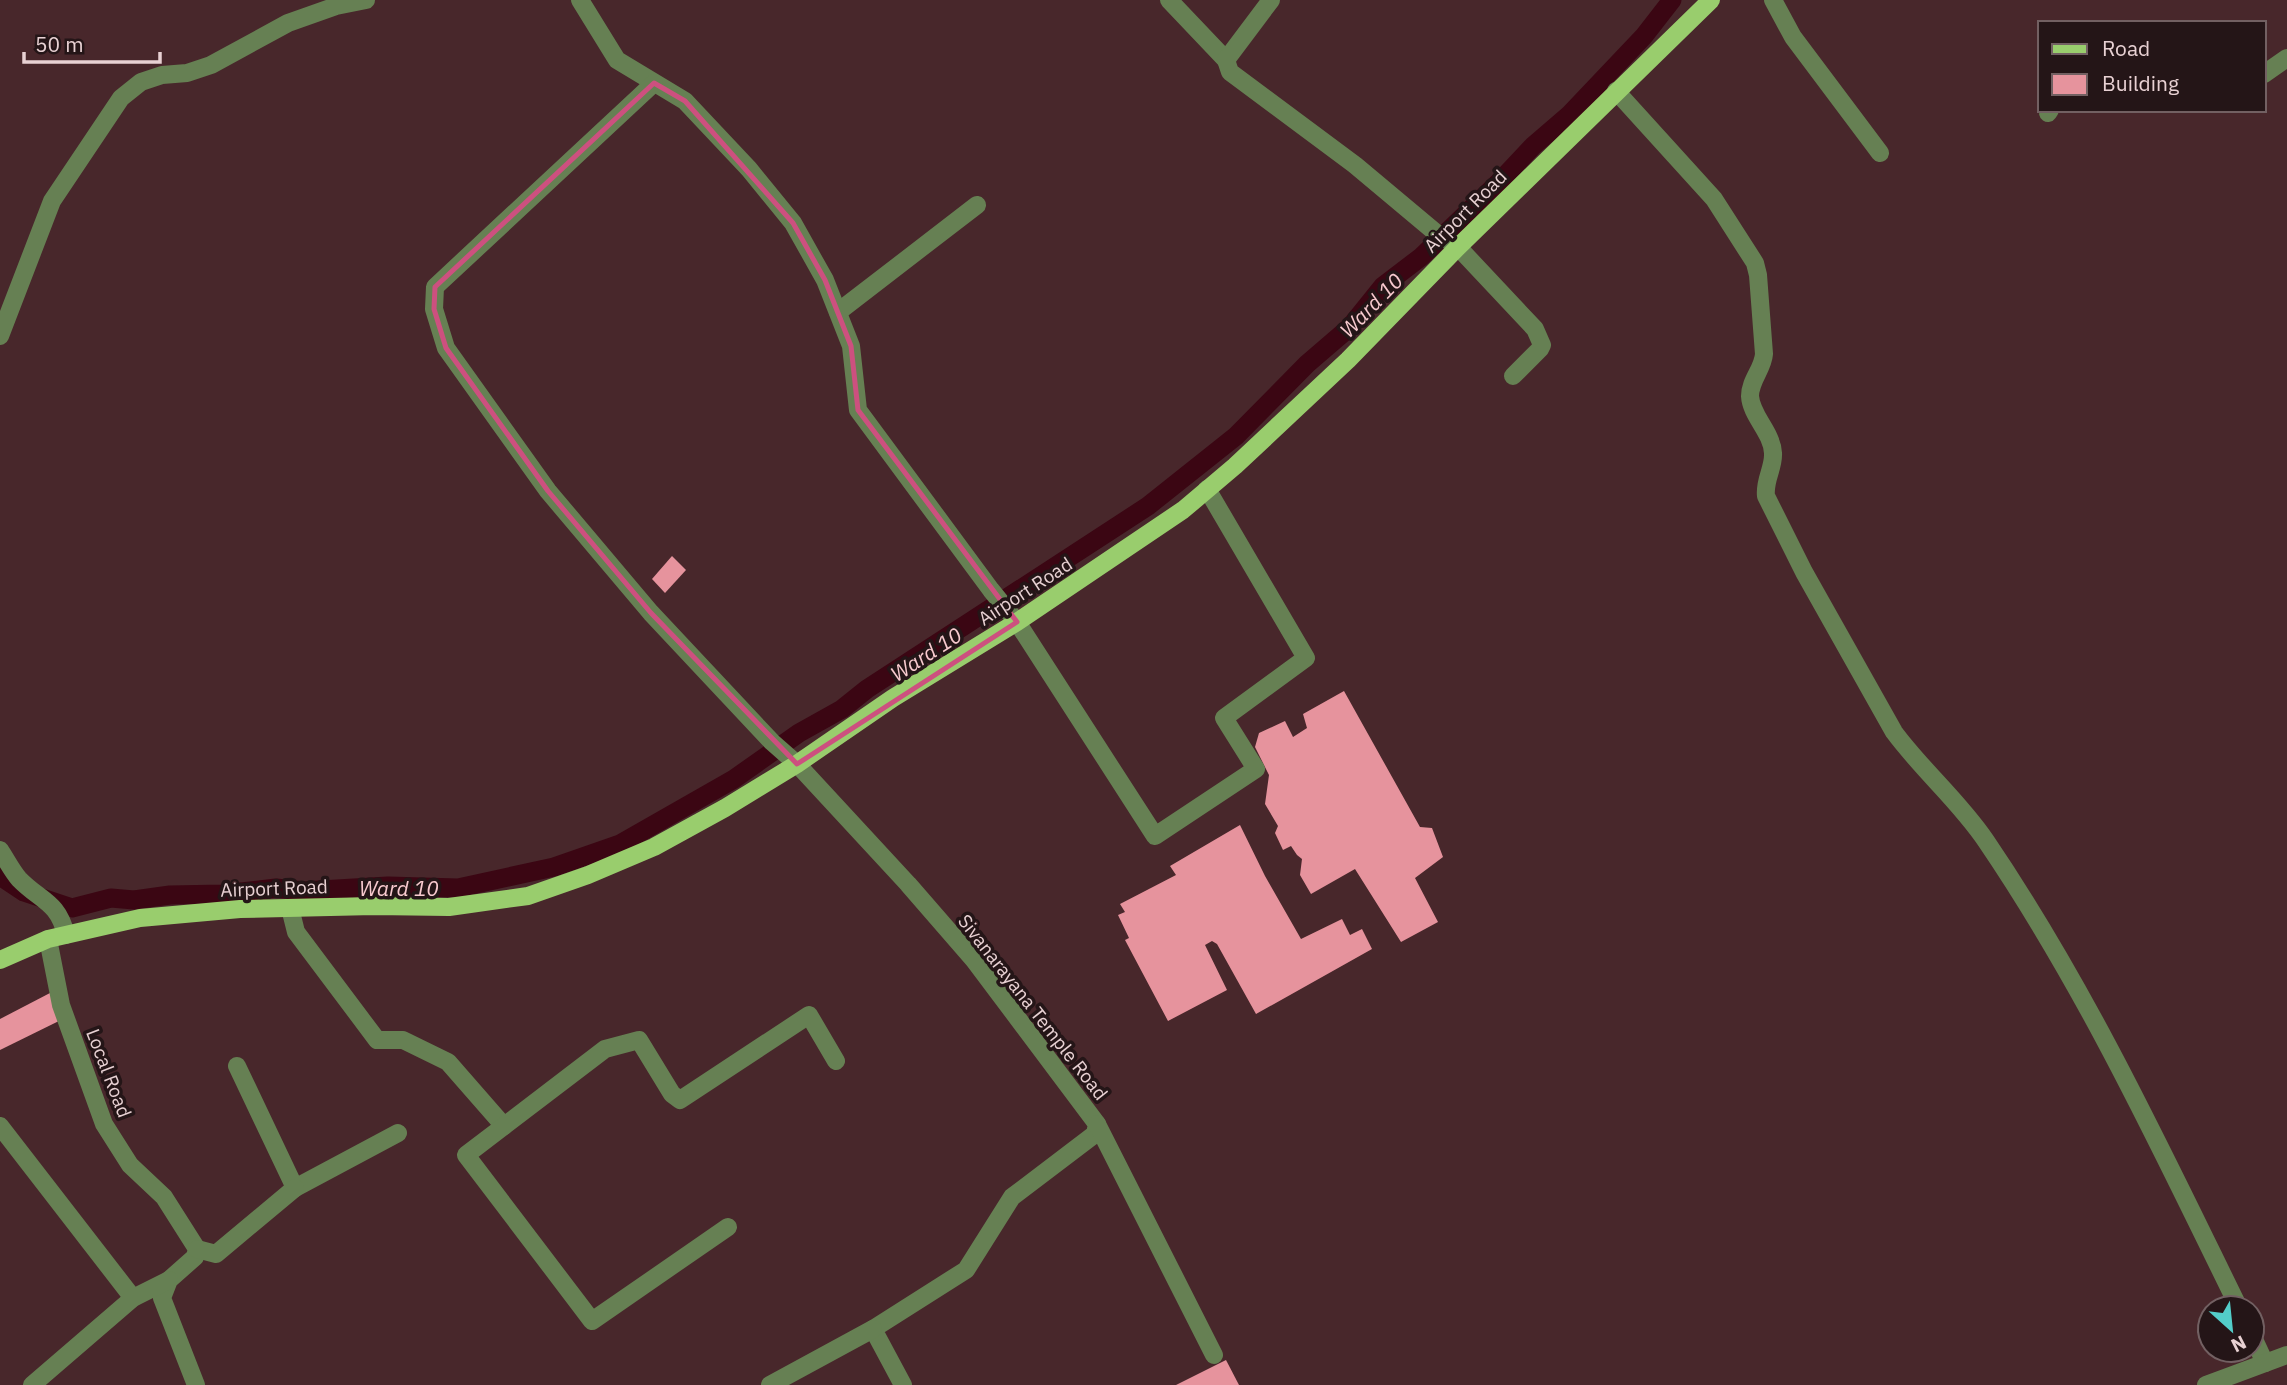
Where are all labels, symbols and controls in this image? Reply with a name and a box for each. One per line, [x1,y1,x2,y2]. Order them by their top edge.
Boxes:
scale bar [24,21,161,65]
legend [2038,21,2266,112]
text: 50 m [35,30,84,58]
text: Road [2102,34,2150,62]
text: Building [2102,69,2179,97]
street label: Airport Road [1419,165,1511,257]
water label: Ward 10 [1333,267,1409,343]
street label: Airport Road [973,552,1077,630]
water label: Ward 10 [885,621,967,687]
street label: Airport Road [220,874,328,902]
water label: Ward 10 [359,874,439,902]
street label: Sivanarayana Temple Road [953,909,1113,1105]
street label: Local Road [81,1025,137,1121]
north arrow [2196,1294,2266,1364]
text: N [2227,1330,2250,1358]

